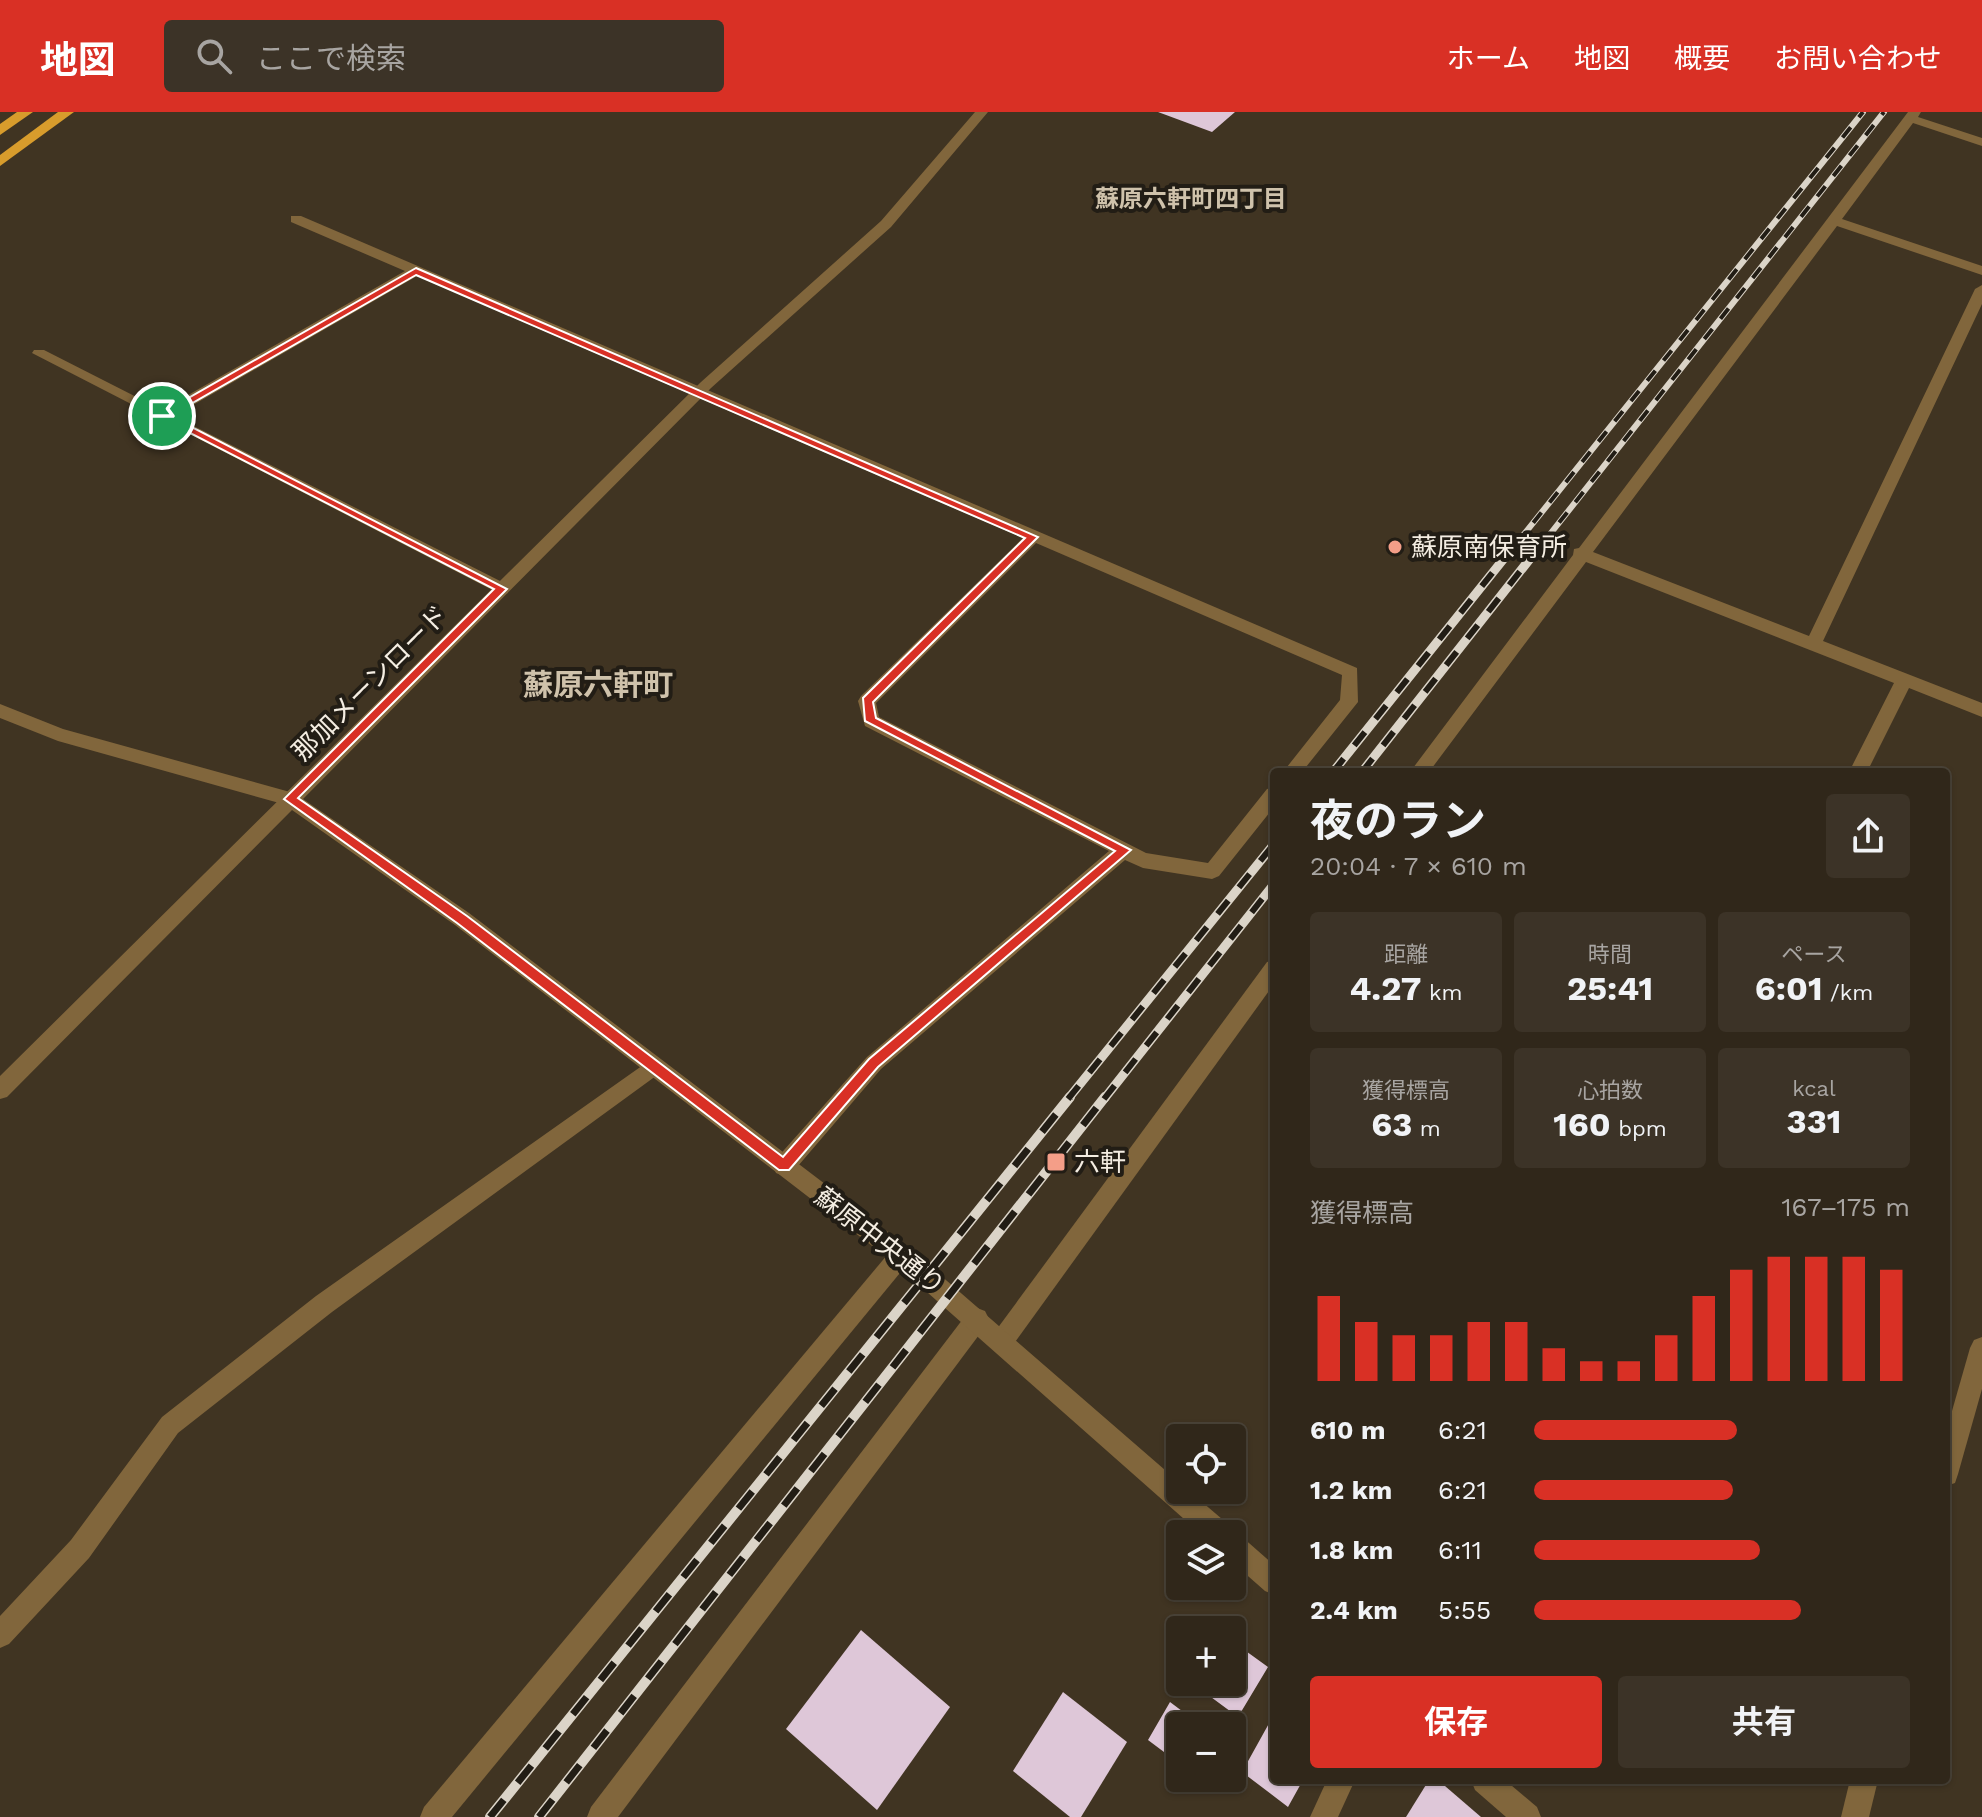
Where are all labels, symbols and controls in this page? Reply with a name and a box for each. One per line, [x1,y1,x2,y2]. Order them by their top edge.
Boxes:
search box [164,20,724,92]
icon: search [192,34,236,78]
text: 地図 [40,38,116,82]
text: ここで検索 [256,41,406,76]
text: ホーム [1447,42,1530,75]
text: 地図 [1574,42,1630,75]
text: 概要 [1674,42,1730,75]
text: お問い合わせ [1774,42,1942,75]
district label: 蘇原六軒町四丁目 [1095,185,1287,213]
pin [128,382,196,450]
icon: arrive [140,394,184,438]
place label: 蘇原南保育所 [1411,532,1567,562]
marker: 蘇原南保育所 [1386,538,1404,556]
street label: 那加メーンロード [286,599,454,767]
district label: 蘇原六軒町 [523,667,673,702]
button: share [1826,794,1910,878]
text: 夜のラン [1310,795,1486,847]
text: 20:04 · 7 × 610 m [1310,851,1527,881]
text: 距離 [1384,942,1428,967]
text: 時間 [1588,942,1632,967]
text: ペース [1782,942,1846,967]
text: 4.27 [1350,968,1422,1008]
text: 25:41 [1567,968,1653,1008]
text: 6:01 [1755,968,1823,1008]
text: km [1422,980,1462,1005]
text: /km [1823,980,1873,1005]
text: kcal [1792,1076,1836,1101]
text: 獲得標高 [1362,1078,1450,1103]
text: 心拍数 [1577,1078,1643,1103]
text: 331 [1787,1101,1841,1141]
text: 63 [1371,1104,1412,1144]
text: 160 [1553,1104,1611,1144]
text: m [1412,1116,1441,1141]
text: bpm [1611,1116,1667,1141]
place label: 六軒 [1074,1147,1126,1177]
marker: 六軒 [1045,1151,1067,1173]
street label: 蘇原中央通り [809,1181,951,1301]
text: 167–175 m [1781,1192,1910,1222]
text: 獲得標高 [1310,1198,1414,1228]
text: 610 m [1310,1415,1385,1445]
text: 6:21 [1438,1415,1487,1445]
map controls [1166,1424,1246,1792]
button: locate [1166,1424,1246,1504]
text: 1.2 km [1310,1475,1392,1505]
text: 6:21 [1438,1475,1487,1505]
button: layers [1166,1520,1246,1600]
text: 1.8 km [1310,1535,1393,1565]
text: 6:11 [1438,1535,1482,1565]
text: 2.4 km [1310,1595,1398,1625]
text: 5:55 [1438,1595,1491,1625]
button: + [1166,1616,1246,1696]
button: 保存 [1310,1676,1602,1768]
button: 共有 [1618,1676,1910,1768]
button: − [1166,1712,1246,1792]

